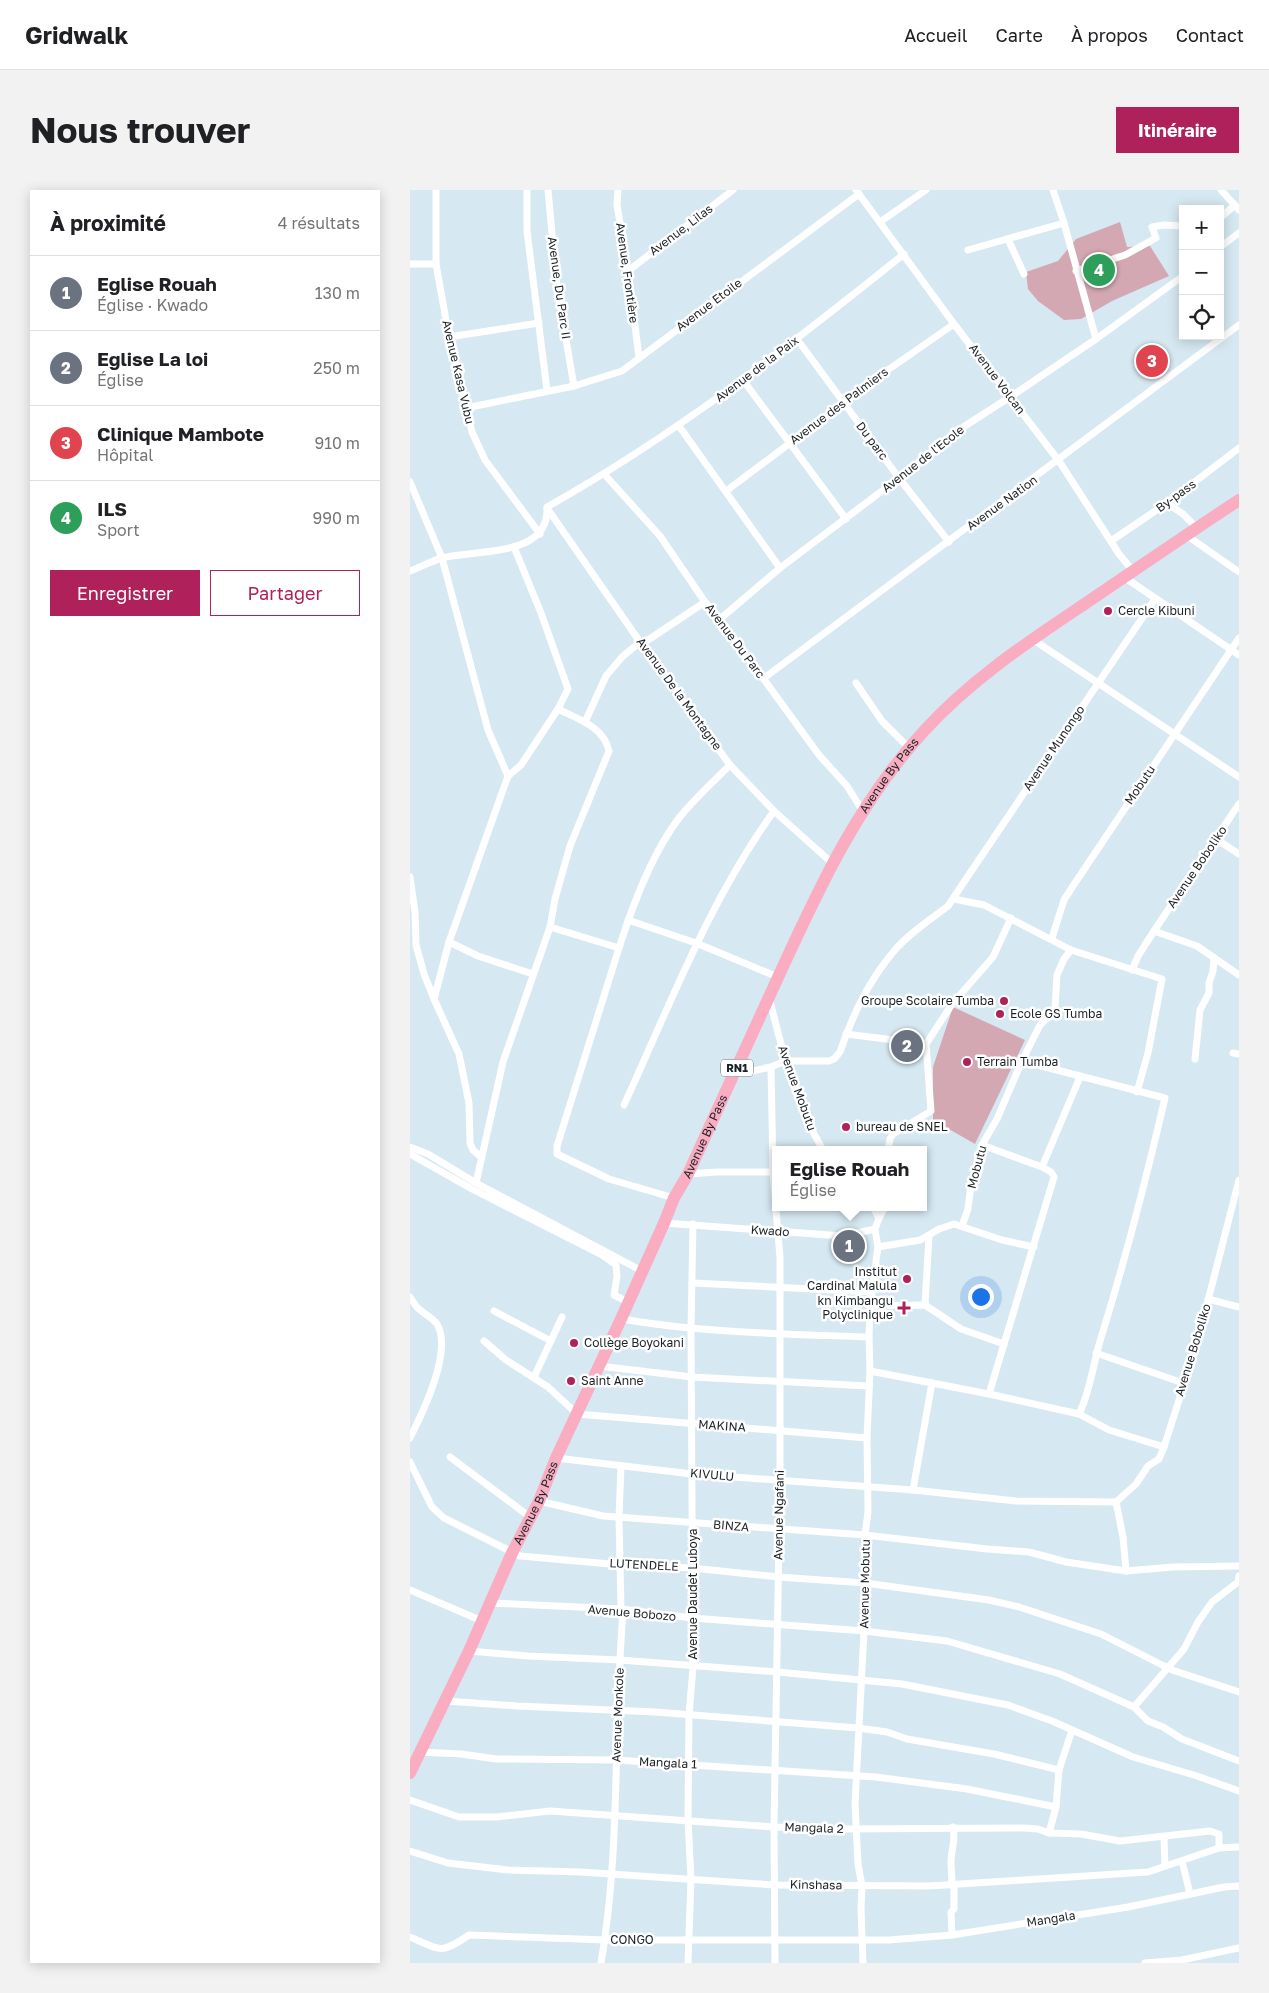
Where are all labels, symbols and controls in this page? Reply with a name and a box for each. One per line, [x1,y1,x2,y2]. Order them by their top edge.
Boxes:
text: Gridwalk [25,20,129,49]
text: Accueil [904,24,968,46]
text: Carte [996,24,1043,46]
text: À propos [1071,24,1148,46]
text: Contact [1176,24,1244,46]
button: Itinéraire [1116,107,1239,153]
text: Nous trouver [30,109,250,151]
street label: Avenue, Lilas [646,201,715,258]
map controls [1179,205,1224,340]
button: + [1179,205,1224,250]
text: À proximité [50,210,166,236]
text: 4 résultats [278,213,360,233]
street label: Avenue, Frontière [613,222,642,324]
street label: Avenue, Du Parc II [545,236,574,340]
button: − [1179,250,1224,295]
pin: 4 [1083,251,1115,289]
text: Eglise Rouah [97,272,217,295]
street label: Avenue Etoile [673,275,745,334]
text: 1 [62,283,70,303]
text: 130 m [315,283,360,303]
text: Église · Kwado [97,295,208,315]
button: locate [1179,295,1224,340]
street label: Avenue Kasa Vubu [439,319,478,425]
street label: Avenue de la Paix [712,332,802,405]
street label: Avenue Volcan [966,341,1029,417]
pin: 3 [1136,342,1168,380]
text: Eglise La loi [97,347,208,370]
text: 2 [61,358,71,378]
text: 250 m [313,358,360,378]
street label: Avenue des Palmiers [787,364,891,447]
text: Église [97,370,144,390]
street label: Du parc [853,419,892,463]
text: Clinique Mambote [97,422,264,445]
street label: Avenue de l'Ecole [879,422,967,495]
text: 3 [61,433,71,453]
text: 910 m [314,433,360,453]
text: Hôpital [97,445,153,465]
street label: Avenue Nation [963,472,1040,533]
street label: By-pass [1153,476,1199,515]
text: ILS [97,497,127,520]
text: 4 [61,508,71,528]
text: 990 m [313,508,360,528]
text: Sport [97,520,140,540]
button: Enregistrer [50,570,200,616]
button: Partager [210,570,360,616]
street label: Avenue Du Parc [702,600,769,681]
place label: Cercle Kibuni [1118,603,1195,618]
marker: Cercle Kibuni [1102,605,1114,617]
street label: Avenue De la Montagne [634,635,725,753]
street label: Avenue Munongo [1020,702,1088,793]
street label: Avenue By Pass [856,734,922,816]
street label: Mobutu [1121,762,1158,807]
street label: Avenue Boboliko [1164,823,1230,911]
place label: Groupe Scolaire Tumba [861,993,994,1008]
marker: Groupe Scolaire Tumba [998,995,1010,1007]
place label: Ecole GS Tumba [1010,1006,1102,1021]
marker: Ecole GS Tumba [994,1008,1006,1020]
pin: 2 [891,1027,923,1065]
street label: Avenue Mobutu [775,1043,820,1132]
place label: Terrain Tumba [977,1054,1058,1069]
marker: Terrain Tumba [961,1056,973,1068]
road number: RN1 [721,1060,753,1076]
street label: Avenue By Pass [679,1092,730,1181]
place label: bureau de SNEL [856,1119,948,1134]
marker: bureau de SNEL [840,1121,852,1133]
street label: Mobutu [964,1144,989,1190]
popup [772,1146,927,1211]
text: Eglise Rouah [790,1157,909,1180]
text: Église [790,1180,836,1200]
street label: Kwado [750,1222,790,1239]
pin: 1 [833,1227,865,1265]
place label: Institut Cardinal Malula [807,1264,897,1293]
marker: Institut Cardinal Malula [901,1273,913,1285]
your location [968,1284,994,1310]
place label: kn Kimbangu Polyclinique [818,1293,893,1322]
marker: kn Kimbangu Polyclinique [897,1301,911,1315]
street label: Avenue Boboliko [1171,1302,1214,1398]
place label: Collège Boyokani [584,1335,684,1350]
marker: Collège Boyokani [568,1337,580,1349]
place label: Saint Anne [581,1373,644,1388]
marker: Saint Anne [565,1375,577,1387]
street label: MAKINA [698,1416,746,1435]
street label: Avenue By Pass [510,1459,561,1547]
street label: KIVULU [689,1465,735,1484]
street label: Avenue Ngafani [770,1470,787,1560]
street label: BINZA [712,1516,750,1535]
street label: Avenue Daudet Luboya [685,1528,700,1660]
street label: Avenue Mobutu [856,1539,873,1629]
street label: LUTENDELE [609,1555,679,1574]
street label: Avenue Bobozo [587,1601,677,1624]
street label: Avenue Monkole [608,1667,627,1763]
street label: Mangala 1 [639,1753,698,1772]
street label: Mangala 2 [784,1819,844,1836]
street label: Kinshasa [790,1877,842,1892]
street label: Mangala [1025,1907,1076,1930]
street label: CONGO [610,1932,654,1947]

